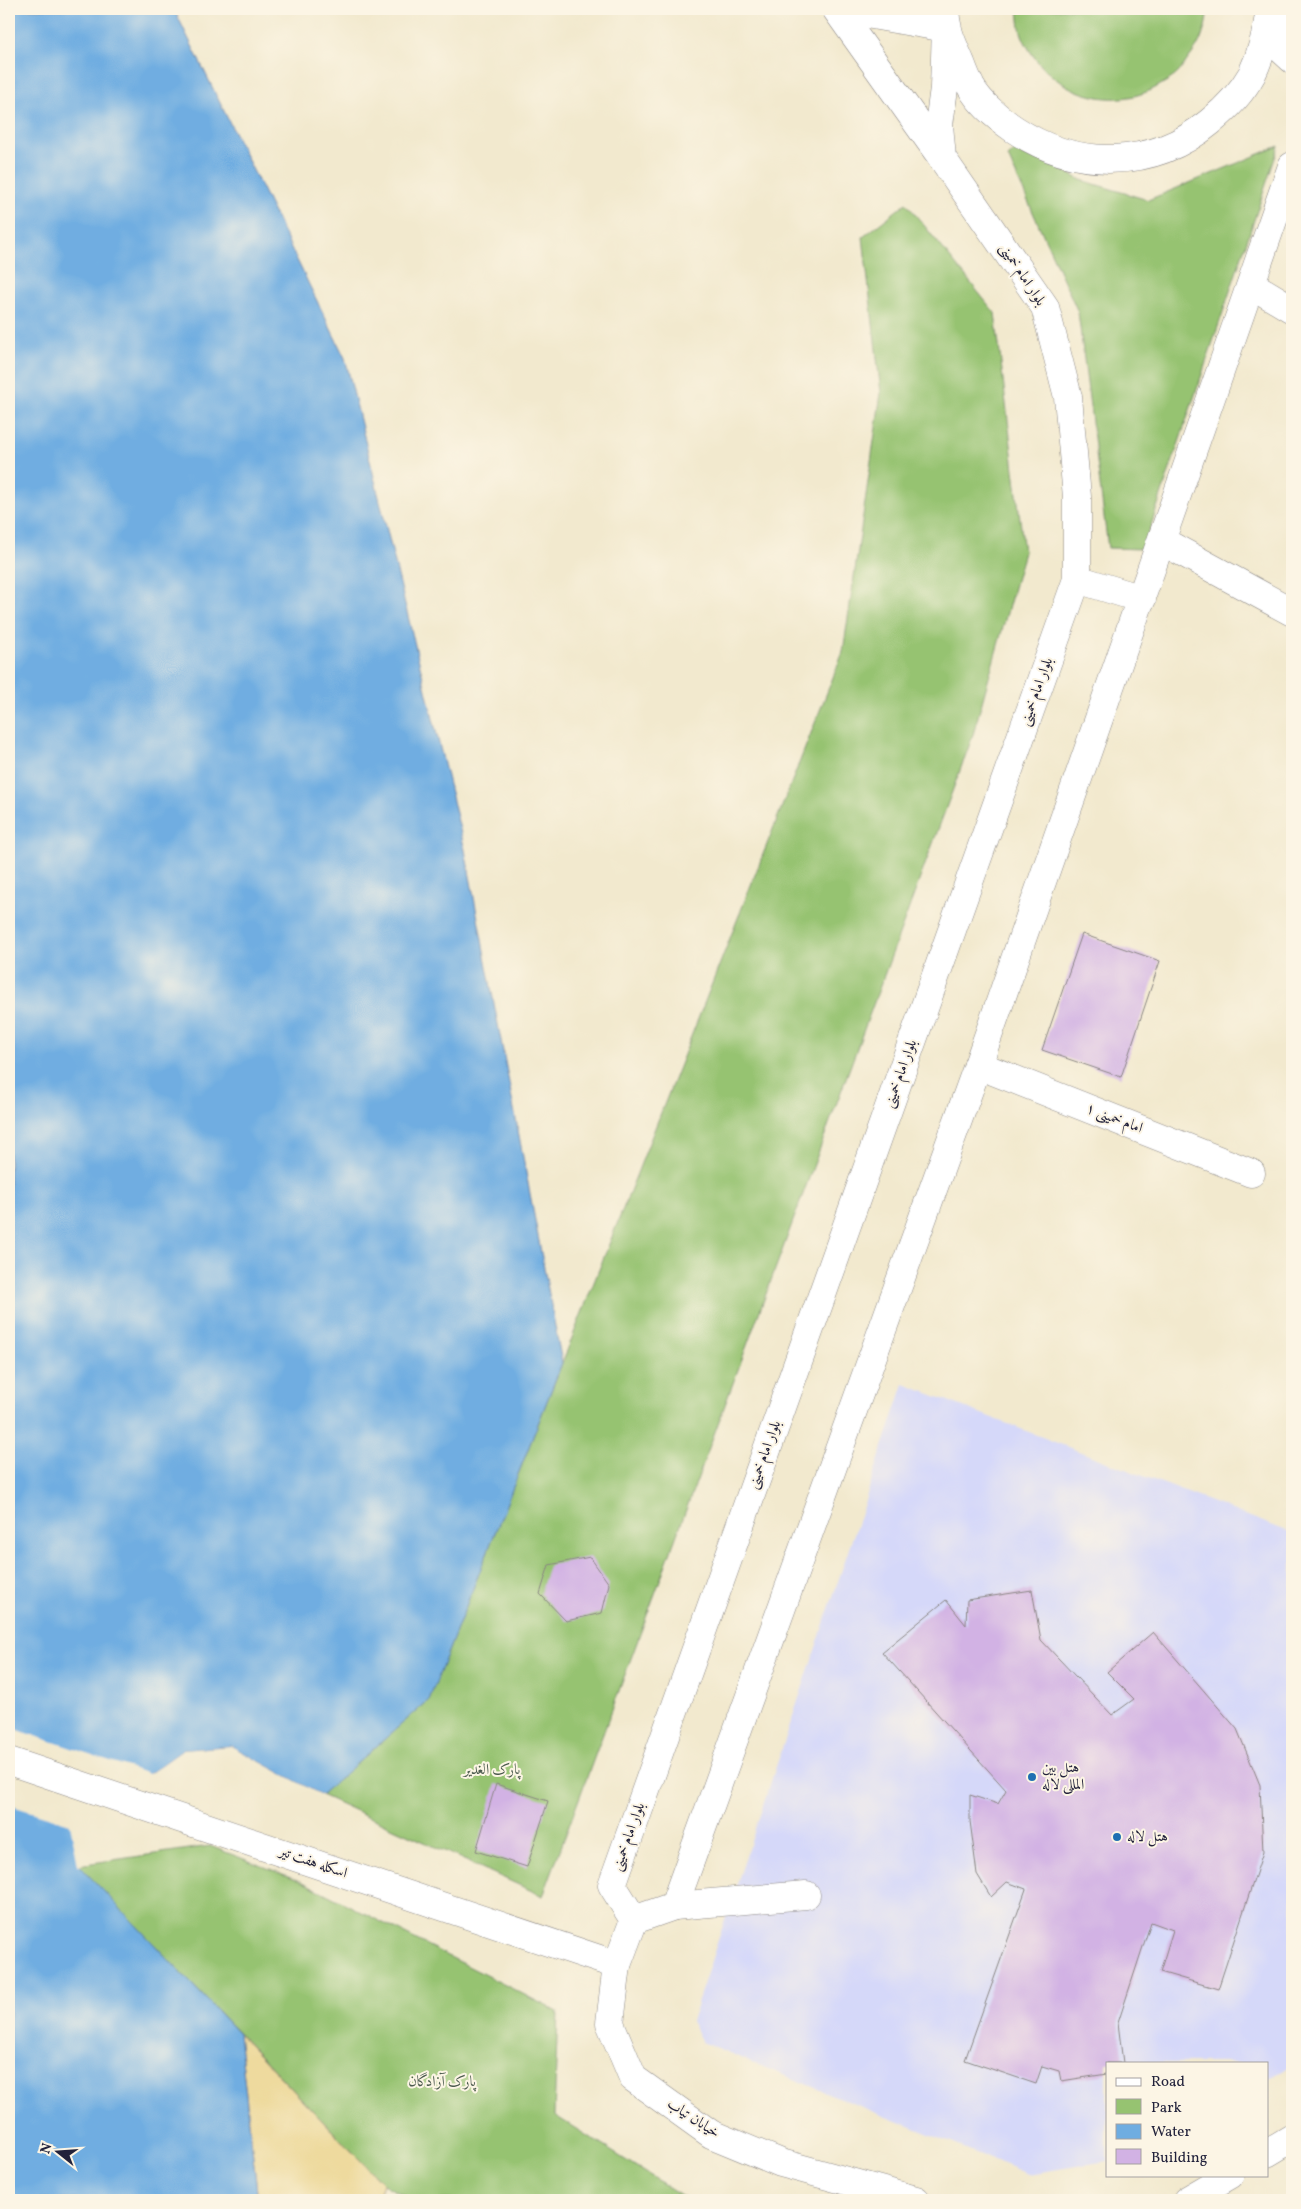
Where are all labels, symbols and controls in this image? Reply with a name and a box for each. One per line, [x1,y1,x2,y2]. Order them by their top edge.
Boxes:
street label: بلوار امام خمینی [993,239,1050,311]
street label: بلوار امام خمینی [1015,655,1060,730]
street label: بلوار امام خمینی [879,1037,924,1112]
street label: امام خمینی ۱ [1082,1099,1146,1140]
street label: بلوار امام خمینی [743,1418,788,1493]
place label: هتل بین المللی لاله [1042,1758,1084,1796]
park label: پارک الغدیر [462,1760,521,1781]
marker: هتل بین المللی لاله [1026,1771,1038,1783]
street label: بلوار امام خمینی [607,1800,652,1875]
place label: هتل لاله [1127,1827,1168,1848]
marker: هتل لاله [1111,1831,1123,1843]
street label: اسکله هفت تیر [274,1841,350,1884]
legend [1106,2062,1268,2176]
park label: پارک آزادگان [408,2072,477,2093]
text: Road [1151,2072,1185,2093]
street label: خیابان تیاب [662,2094,724,2144]
text: Park [1151,2098,1182,2119]
text: Water [1151,2122,1191,2143]
north arrow [32,2126,82,2176]
text: N [36,2141,58,2156]
text: Building [1151,2148,1208,2169]

